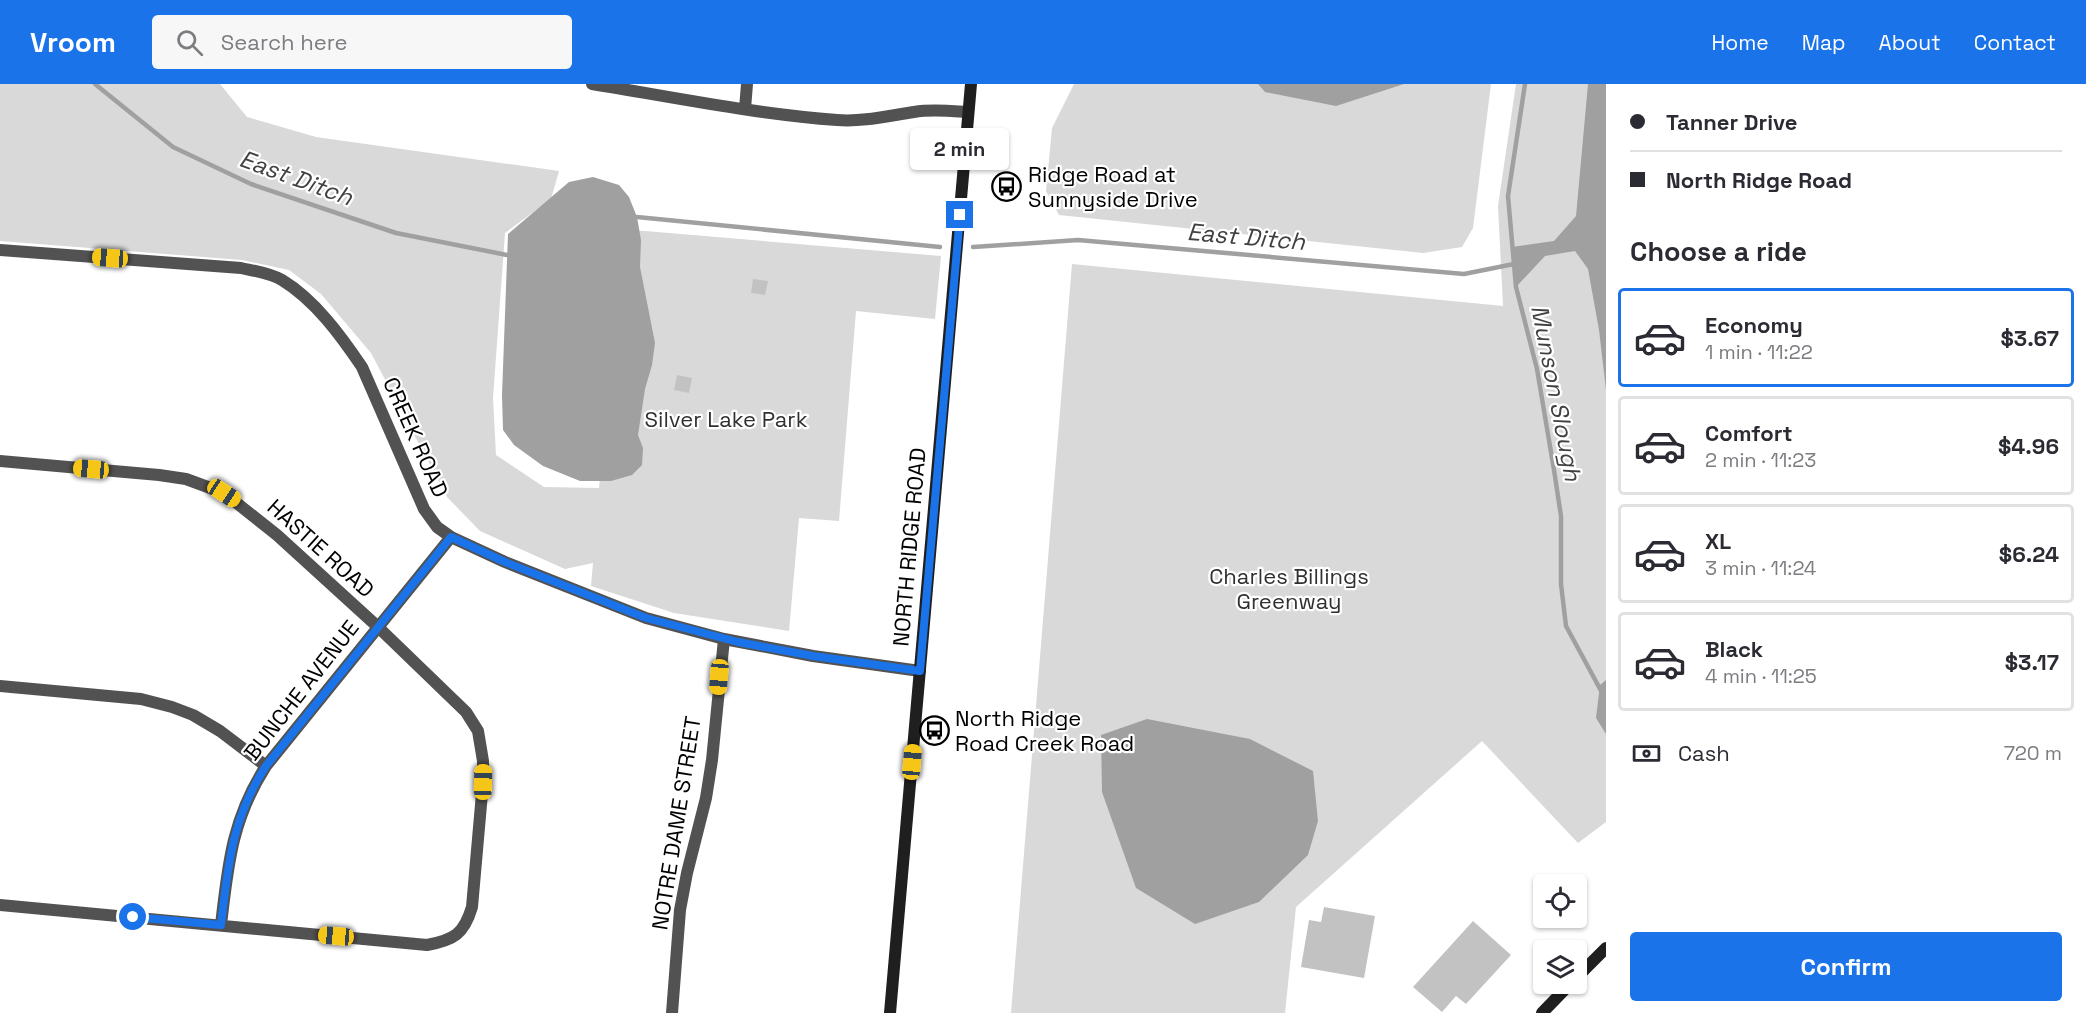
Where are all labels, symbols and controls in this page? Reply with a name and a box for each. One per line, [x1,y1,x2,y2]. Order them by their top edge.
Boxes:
search box [152,15,572,69]
text: Vroom [30,24,116,60]
icon: search [173,26,206,59]
text: Search here [221,28,348,56]
text: Home [1711,29,1769,56]
text: Map [1802,29,1846,56]
text: About [1879,29,1941,56]
text: Contact [1974,29,2056,56]
text: Tanner Drive [1666,108,1798,136]
callout: 2 min [910,128,1010,170]
text: 2 min [934,136,985,162]
water label: East Ditch [235,143,358,213]
place label: Ridge Road at Sunnyside Drive [1028,160,1198,213]
text: North Ridge Road [1666,166,1852,194]
bus stop icon: Ridge Road at Sunnyside Drive [991,171,1023,203]
route end [946,201,973,228]
water label: East Ditch [1186,216,1308,257]
text: Choose a ride [1630,234,1807,269]
car [91,248,129,268]
water label: Munson Slough [1524,302,1589,485]
icon: car [1633,311,1687,365]
text: Economy [1705,311,1803,339]
text: $3.67 [2001,324,2059,352]
text: 1 min · 11:22 [1705,339,1813,365]
street label: CREEK ROAD [377,373,455,501]
park label: Silver Lake Park [645,405,808,433]
icon: car [1633,419,1687,473]
text: Comfort [1705,419,1793,447]
text: $4.96 [1998,432,2059,460]
street label: NORTH RIDGE ROAD [886,447,932,647]
text: 2 min · 11:23 [1705,447,1816,473]
car [72,458,110,480]
car [204,476,244,510]
street label: HASTIE ROAD [262,493,380,603]
icon: car [1633,527,1687,581]
text: XL [1705,527,1731,555]
text: $6.24 [1999,540,2059,568]
text: 3 min · 11:24 [1705,555,1816,581]
park label: Charles Billings Greenway [1209,562,1369,615]
street label: BUNCHE AVENUE [237,614,365,766]
icon: car [1633,635,1687,689]
text: Black [1705,635,1763,663]
text: $3.17 [2005,648,2059,676]
car [708,658,730,696]
text: 4 min · 11:25 [1705,663,1817,689]
place label: North Ridge Road Creek Road [955,704,1134,757]
street label: NOTRE DAME STREET [645,714,707,932]
bus stop icon: North Ridge Road Creek Road [918,715,950,747]
icon: cash [1630,737,1663,770]
text: Cash [1678,739,1730,767]
text: 720 m [2004,740,2062,766]
car [901,743,923,781]
car [474,764,492,800]
map controls [1533,874,1587,994]
button: locate [1533,874,1587,928]
route start [119,903,146,930]
car [317,925,355,947]
button: Confirm [1630,932,2062,1001]
button: layers [1533,940,1587,994]

